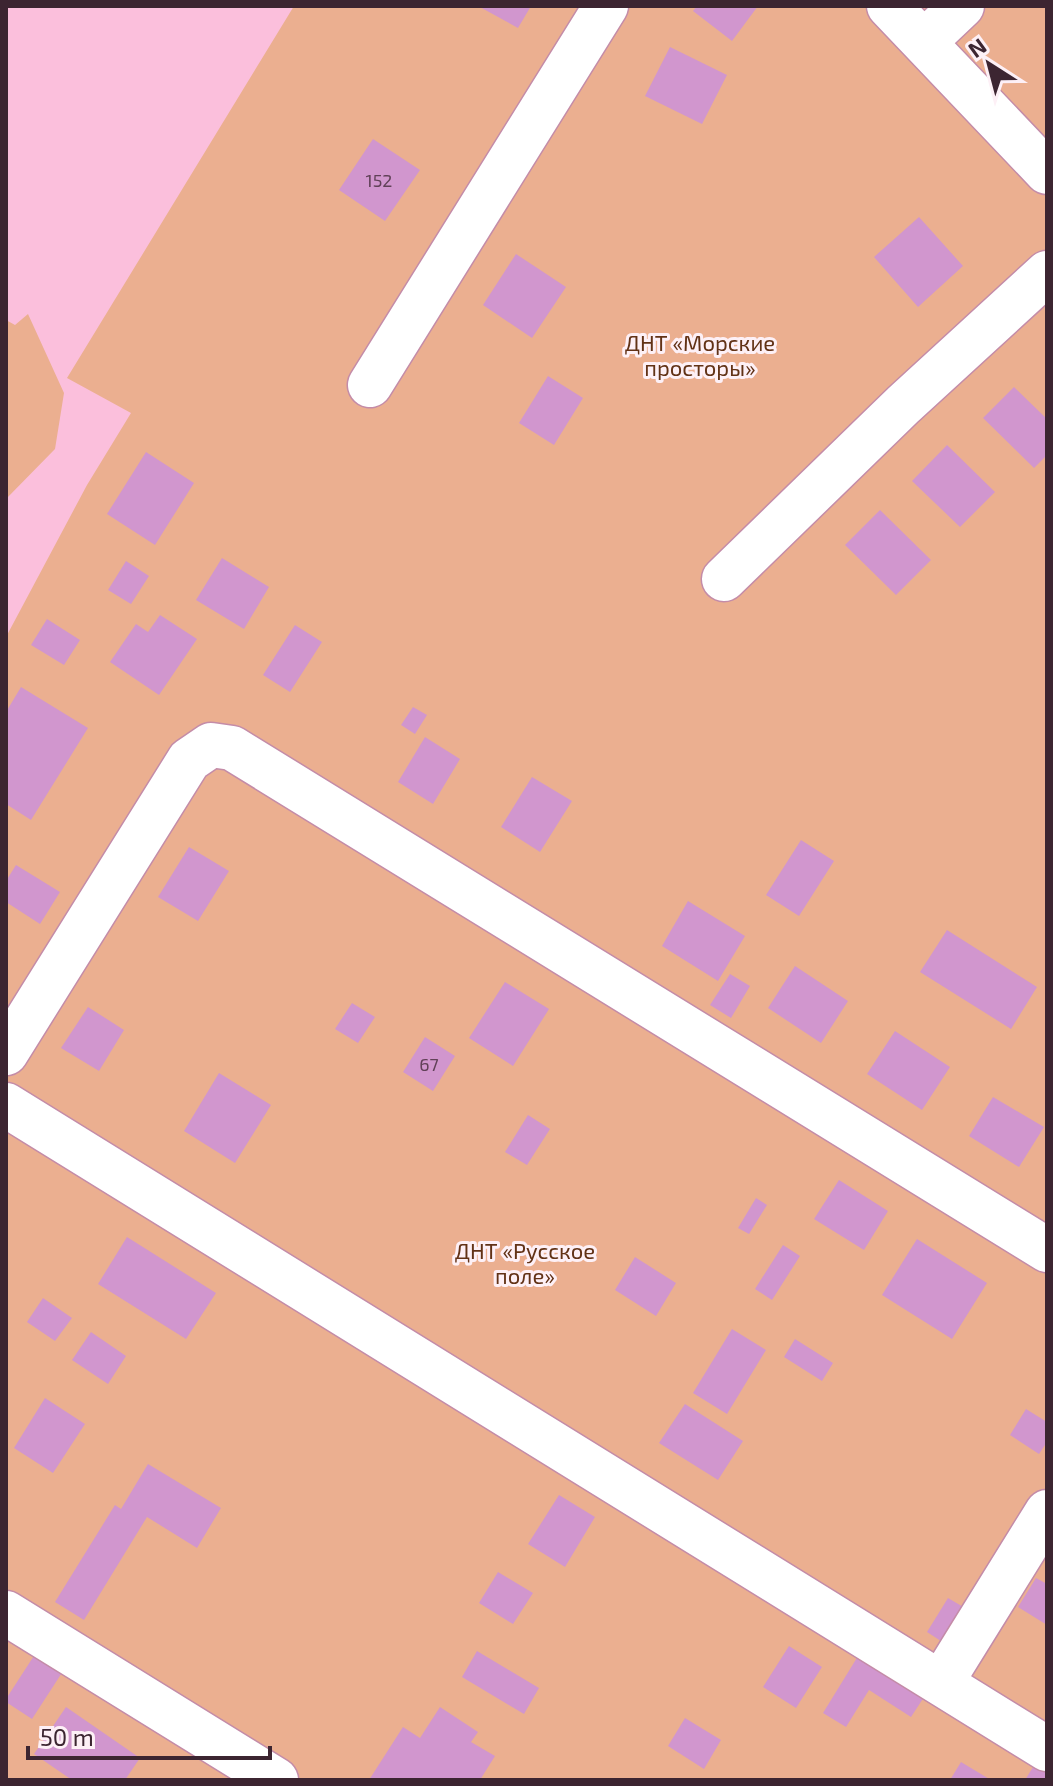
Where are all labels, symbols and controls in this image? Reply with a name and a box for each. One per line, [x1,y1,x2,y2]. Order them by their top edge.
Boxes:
north arrow [949,24,1029,104]
text: N [963,32,991,62]
house number: 152 [366,169,392,191]
park label: ДНТ «Морские просторы» [625,329,775,380]
house number: 67 [419,1053,439,1075]
park label: ДНТ «Русское поле» [455,1237,595,1288]
scale bar [28,1710,270,1760]
text: 50 m [40,1722,94,1751]

